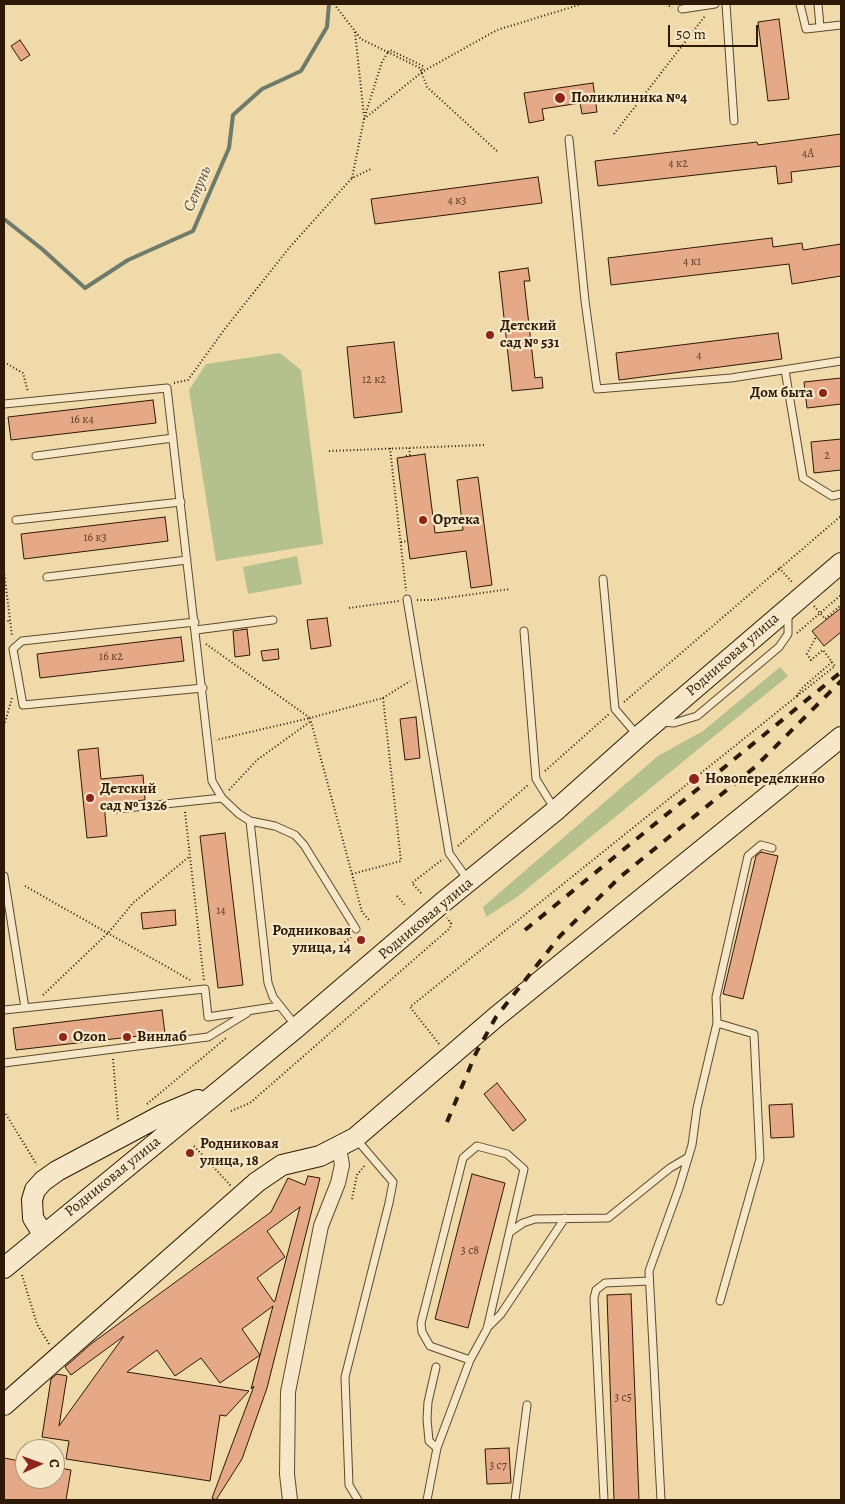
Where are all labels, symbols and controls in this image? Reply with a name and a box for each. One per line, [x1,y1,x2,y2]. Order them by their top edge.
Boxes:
scale bar [670,15,760,47]
text: 50 m [676,24,706,44]
place label: Поликлиника №4 [571,89,687,107]
marker: Поликлиника №4 [553,91,567,105]
house number: 4А [802,147,814,161]
house number: 4 к2 [668,157,688,171]
water label: Сетунь [180,163,216,215]
house number: 4 к3 [447,194,467,208]
house number: 4 к1 [683,255,701,269]
place label: Детский сад № 531 [500,317,559,352]
marker: Детский сад № 531 [484,329,496,341]
house number: 4 [696,349,702,363]
house number: 12 к2 [362,373,386,387]
place label: Дом быта [750,384,813,402]
marker: Дом быта [817,387,829,399]
house number: 16 к4 [70,413,94,427]
house number: 2 [824,449,830,463]
place label: Ортека [433,511,480,529]
marker: Ортека [417,514,429,526]
house number: 16 к3 [83,531,107,545]
street label: Родниковая улица [683,610,783,700]
house number: 16 к2 [99,650,123,664]
place label: Новопеределкино [705,770,825,788]
marker: Новопеределкино [687,772,701,786]
place label: Детский сад № 1326 [100,780,167,815]
marker: Детский сад № 1326 [84,792,96,804]
street label: Родниковая улица [375,874,477,964]
house number: 14 [216,904,226,918]
place label: Родниковая улица, 14 [272,922,351,957]
marker: Родниковая улица, 14 [355,934,367,946]
place label: Ozon [73,1028,106,1046]
place label: Винлаб [137,1028,187,1046]
marker: Ozon [57,1031,69,1043]
marker: Винлаб [121,1031,133,1043]
street label: Родниковая улица [62,1133,164,1221]
place label: Родниковая улица, 18 [200,1135,279,1170]
marker: Родниковая улица, 18 [184,1147,196,1159]
house number: 3 c8 [461,1244,479,1258]
house number: 3 c5 [614,1391,632,1405]
north arrow [15,1439,65,1489]
text: С [45,1459,64,1468]
house number: 3 c7 [489,1459,507,1473]

